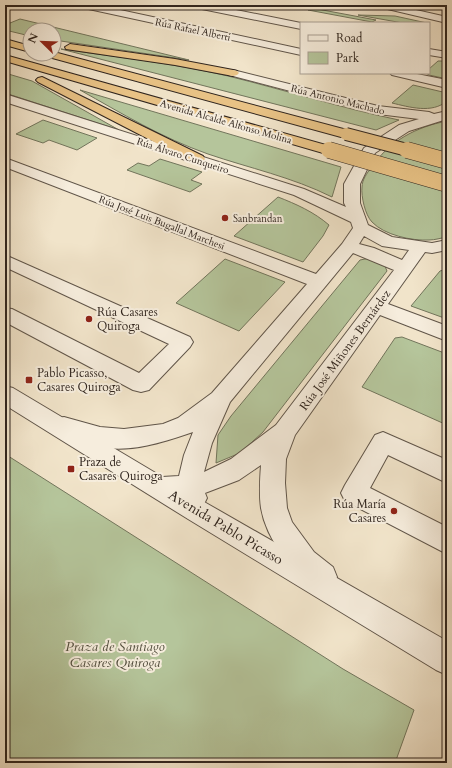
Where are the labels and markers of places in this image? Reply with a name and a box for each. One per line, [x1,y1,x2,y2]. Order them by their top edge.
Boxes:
place label: Sanbrandan [233,212,283,226]
marker: Sanbrandan [220,213,230,223]
place label: Rúa Casares Quiroga [97,304,158,334]
marker: Rúa Casares Quiroga [84,314,94,324]
place label: Pablo Picasso, Casares Quiroga [37,365,122,395]
marker: Pablo Picasso, Casares Quiroga [24,375,34,385]
place label: Praza de Casares Quiroga [79,454,164,484]
marker: Praza de Casares Quiroga [66,464,76,474]
place label: Rúa María Casares [333,496,387,526]
marker: Rúa María Casares [389,506,399,516]

